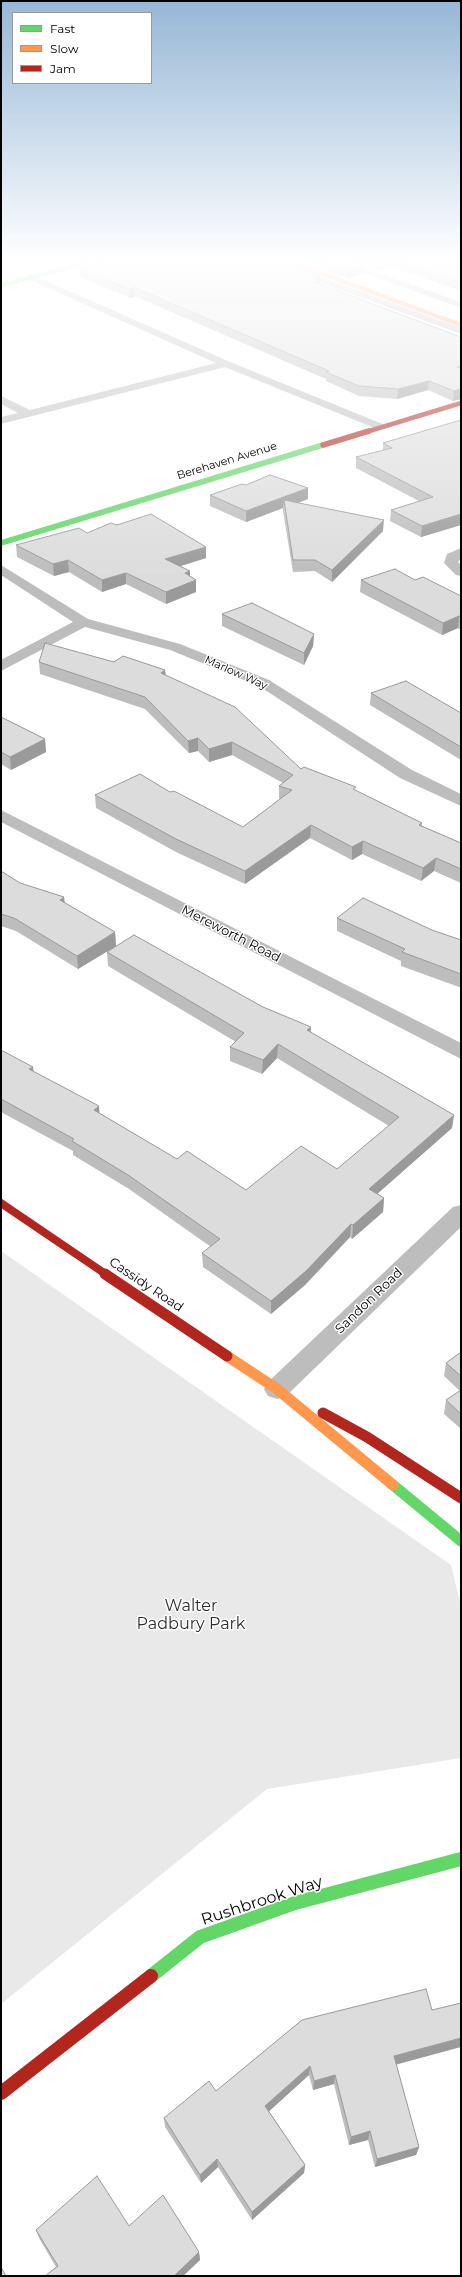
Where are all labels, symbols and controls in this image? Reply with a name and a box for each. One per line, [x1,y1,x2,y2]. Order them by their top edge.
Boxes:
legend [12,12,152,84]
text: Fast [50,21,75,36]
text: Slow [50,41,79,56]
text: Jam [50,61,76,76]
street label: Berehaven Avenue [175,439,279,483]
street label: Marlow Way [203,653,269,693]
street label: Mereworth Road [179,902,283,966]
street label: Cassidy Road [106,1254,186,1316]
street label: Sandon Road [332,1265,406,1337]
park label: Walter Padbury Park [137,1596,245,1634]
street label: Rushbrook Way [199,1872,325,1930]

